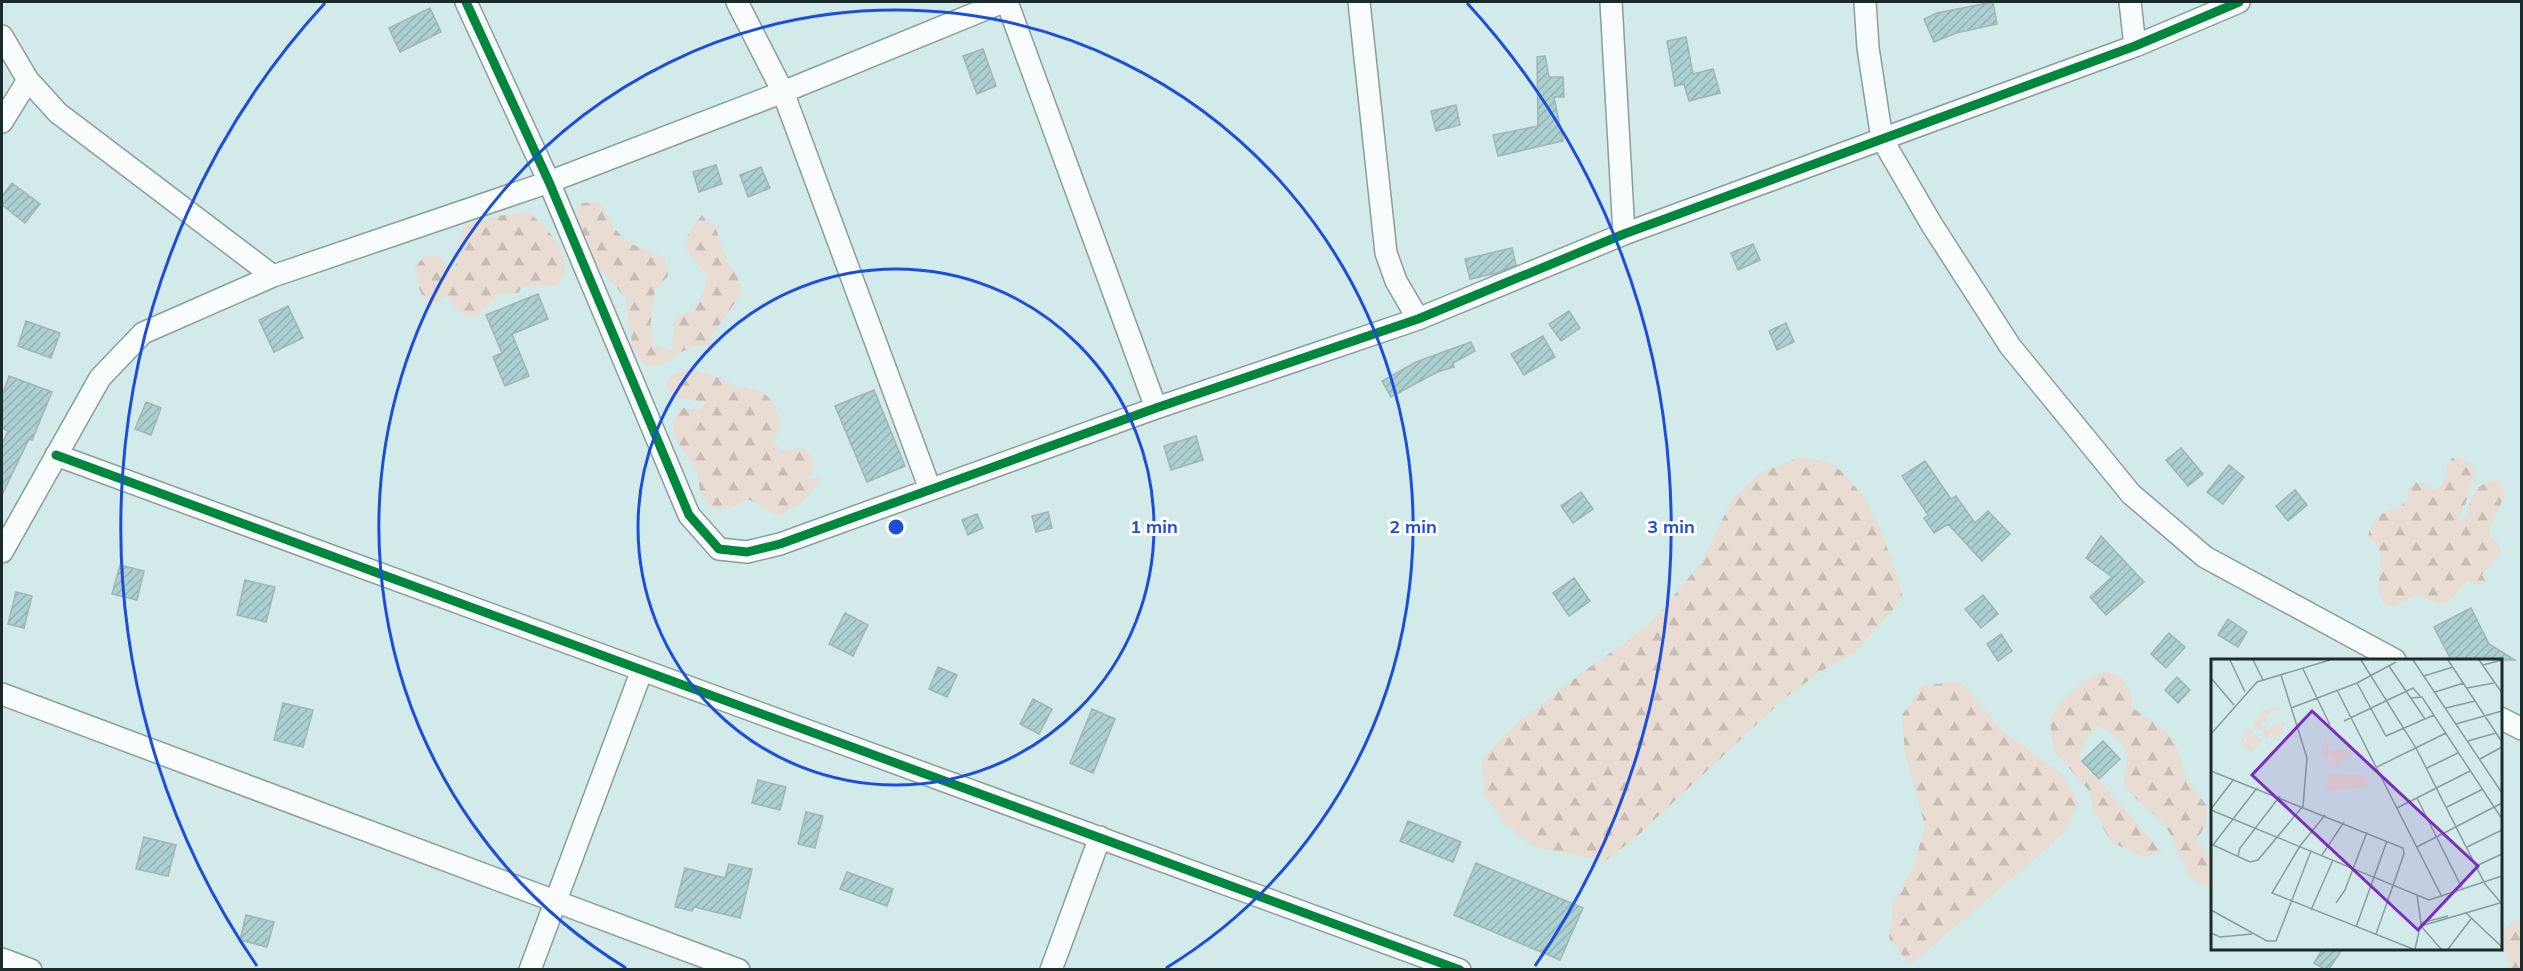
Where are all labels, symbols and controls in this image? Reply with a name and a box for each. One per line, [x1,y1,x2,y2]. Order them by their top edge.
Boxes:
text: 1 min [1130,515,1178,538]
text: 2 min [1389,515,1437,538]
text: 3 min [1647,515,1695,538]
centre of rings [886,517,906,537]
inset map [2211,659,2502,950]

